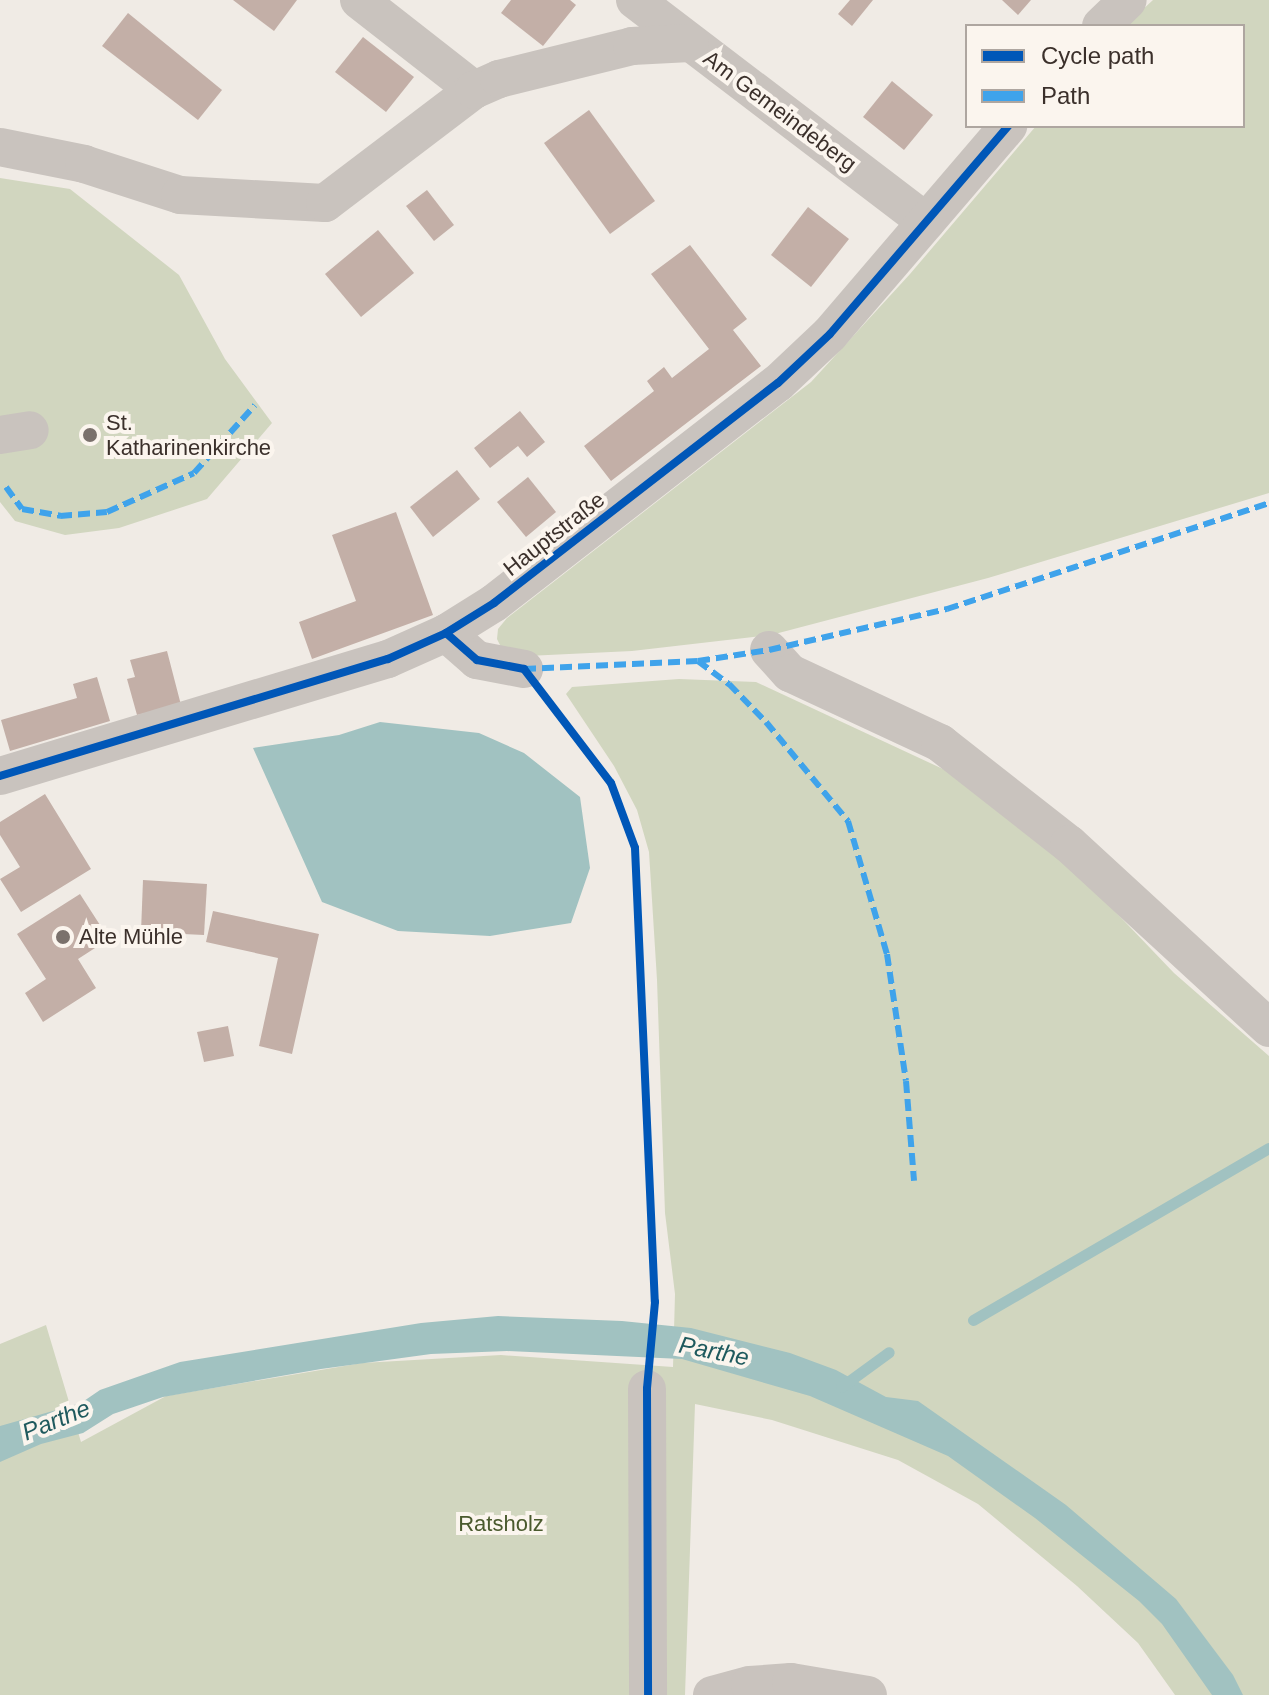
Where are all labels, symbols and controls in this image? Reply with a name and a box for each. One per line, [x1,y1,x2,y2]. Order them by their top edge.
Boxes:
legend [965,24,1245,128]
text: Cycle path [1041,42,1154,69]
street label: Am Gemeindeberg [698,45,862,177]
text: Path [1041,82,1090,109]
place label: St. Katharinenkirche [106,409,271,460]
marker: St. Katharinenkirche [81,426,99,444]
street label: Hauptstraße [498,486,610,582]
place label: Alte Mühle [79,924,183,950]
marker: Alte Mühle [54,928,72,946]
water label: Parthe [677,1330,751,1372]
water label: Parthe [18,1393,94,1447]
park label: Ratsholz [458,1511,544,1537]

